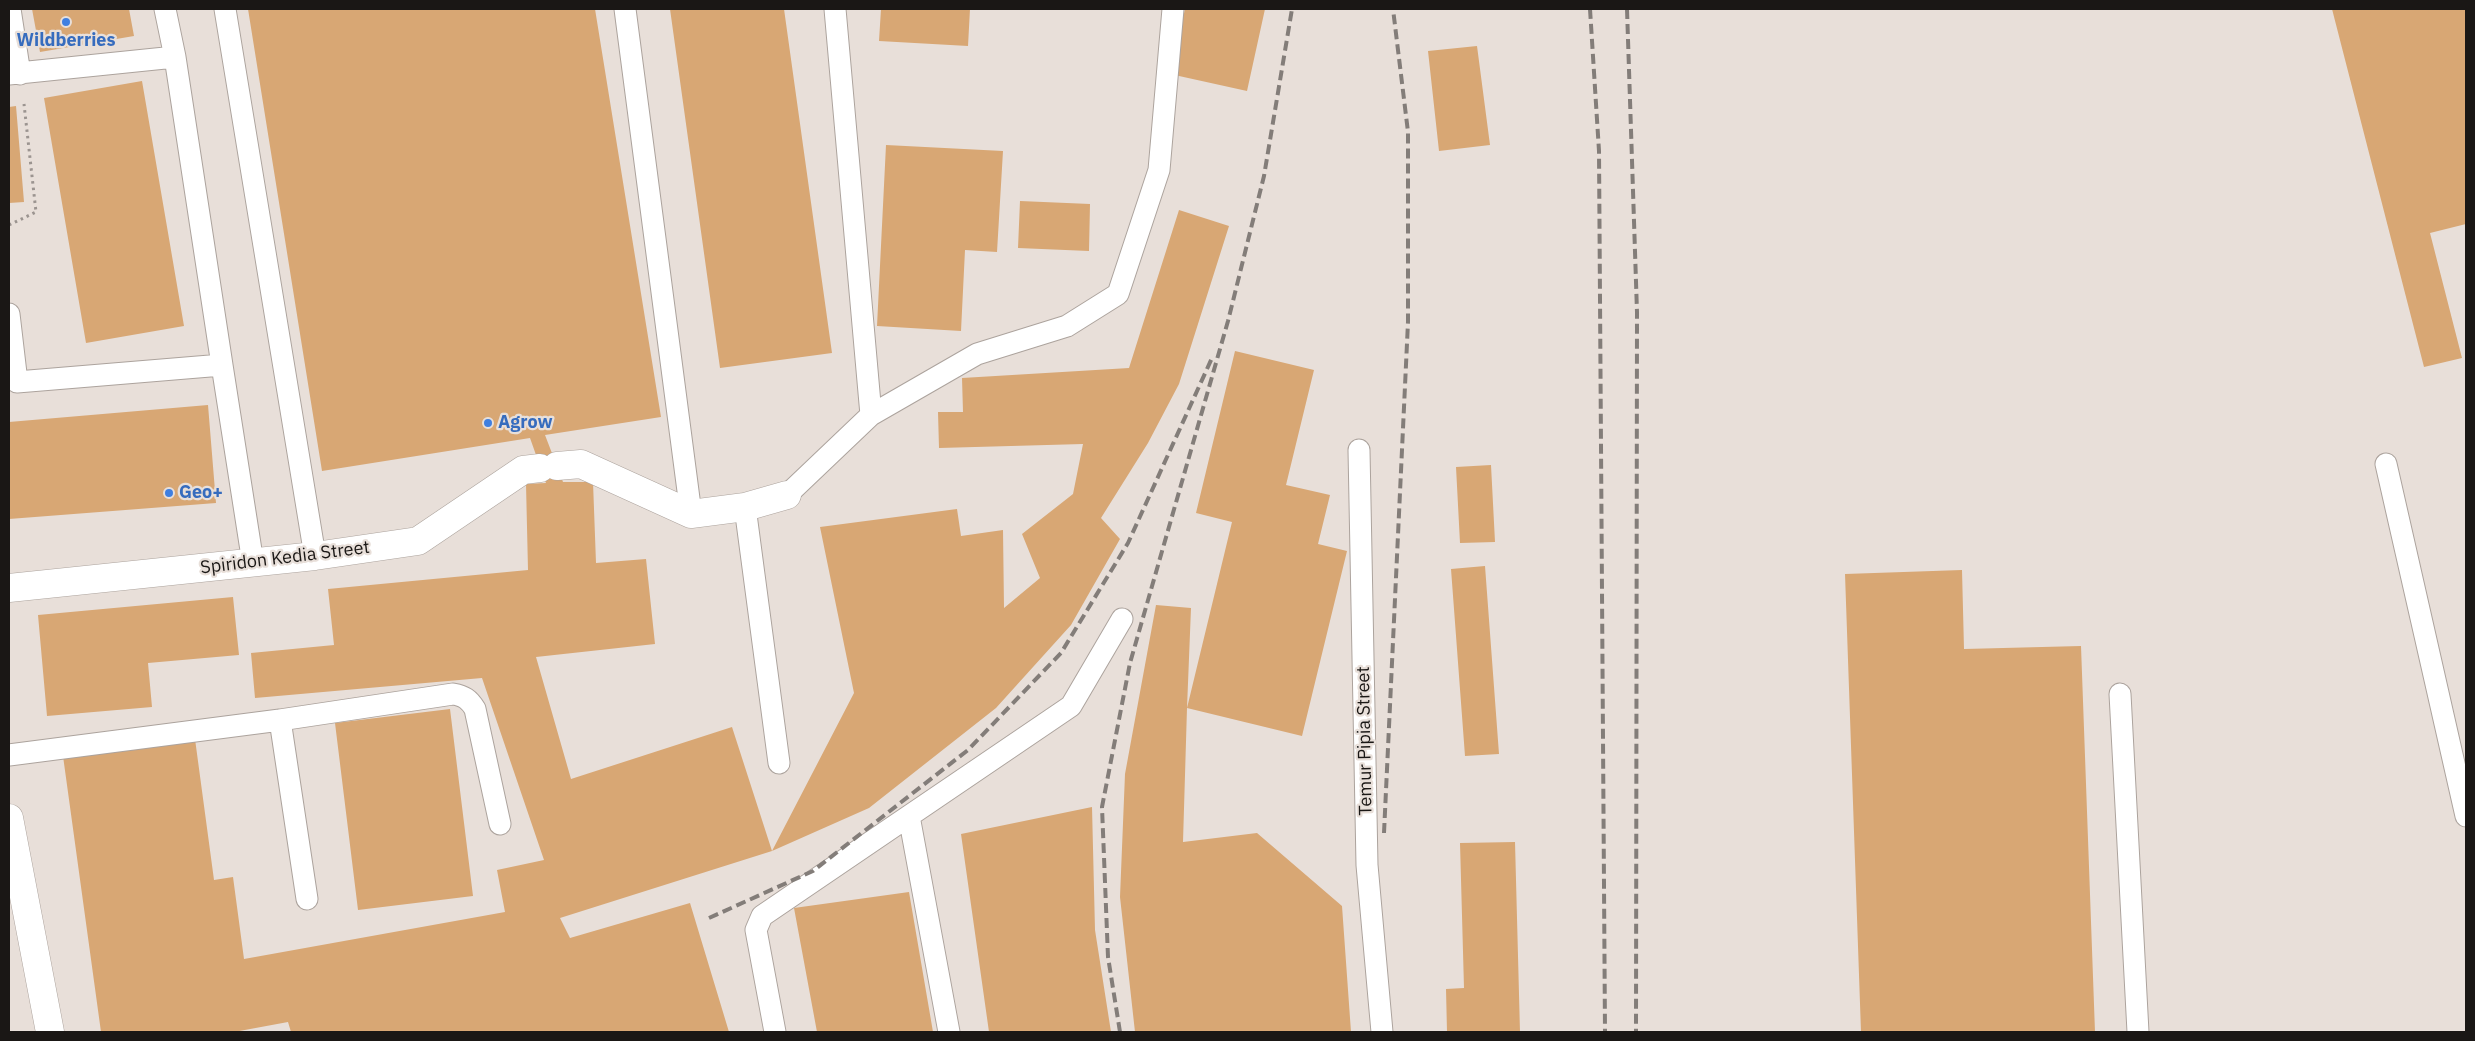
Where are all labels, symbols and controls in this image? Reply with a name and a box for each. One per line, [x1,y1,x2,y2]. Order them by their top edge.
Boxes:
marker: Wildberries [60,16,72,28]
place label: Wildberries [17,30,115,52]
place label: Agrow [498,412,553,434]
marker: Agrow [482,417,494,429]
place label: Geo+ [179,482,223,504]
marker: Geo+ [163,487,175,499]
street label: Spiridon Kedia Street [199,537,371,579]
street label: Temur Pipia Street [1353,666,1377,816]

